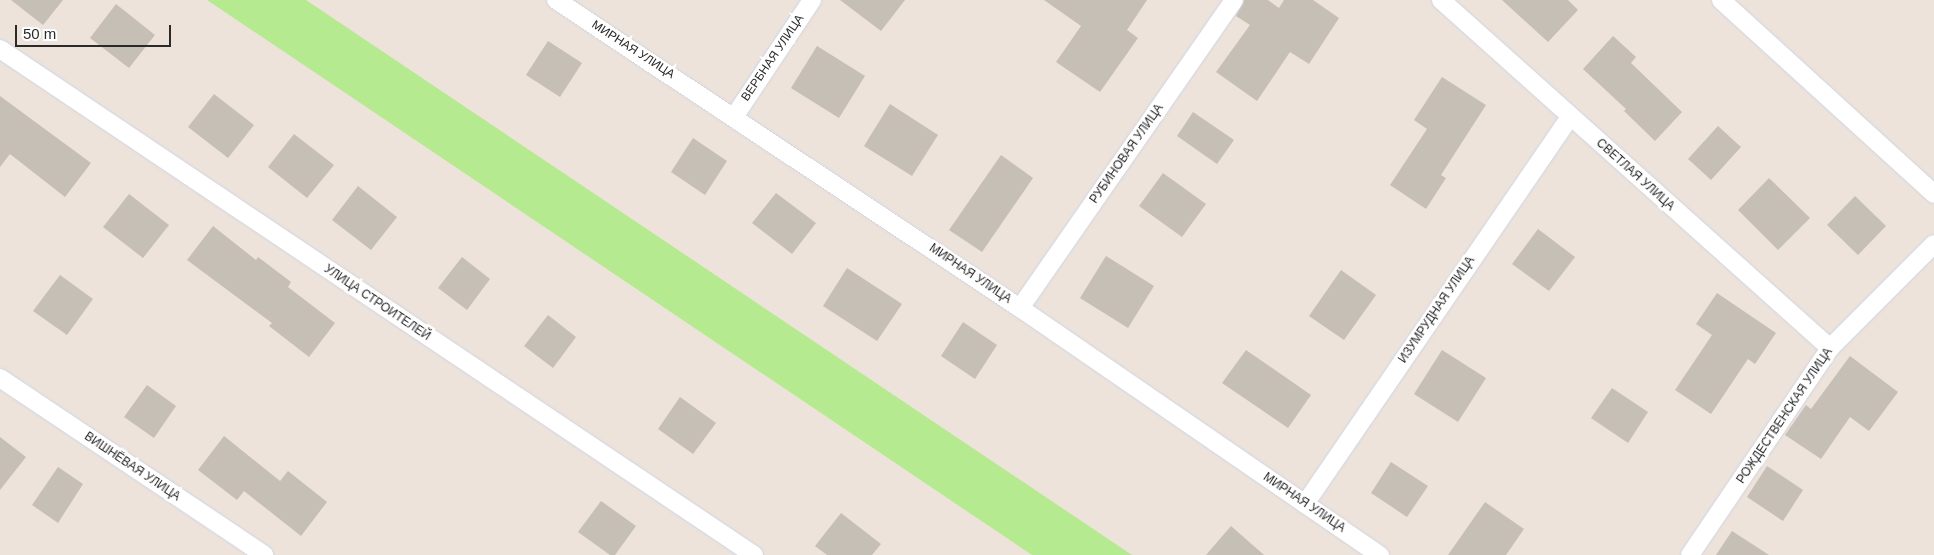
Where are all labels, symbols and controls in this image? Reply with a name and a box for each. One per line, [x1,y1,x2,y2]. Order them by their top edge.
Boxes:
street label: ВЕРБНАЯ УЛИЦА [739,12,807,104]
scale bar [18,15,174,47]
street label: МИРНАЯ УЛИЦА [589,18,677,82]
text: 50 m [23,25,56,42]
street label: РУБИНОВАЯ УЛИЦА [1087,102,1167,206]
street label: СВЕТЛАЯ УЛИЦА [1593,136,1677,214]
street label: МИРНАЯ УЛИЦА [926,241,1014,307]
street label: ИЗУМРУДНАЯ УЛИЦА [1396,254,1478,366]
street label: УЛИЦА СТРОИТЕЛЕЙ [321,262,433,344]
street label: РОЖДЕСТВЕНСКАЯ УЛИЦА [1734,345,1836,487]
street label: ВИШНЁВАЯ УЛИЦА [81,430,183,504]
street label: МИРНАЯ УЛИЦА [1260,470,1348,536]

